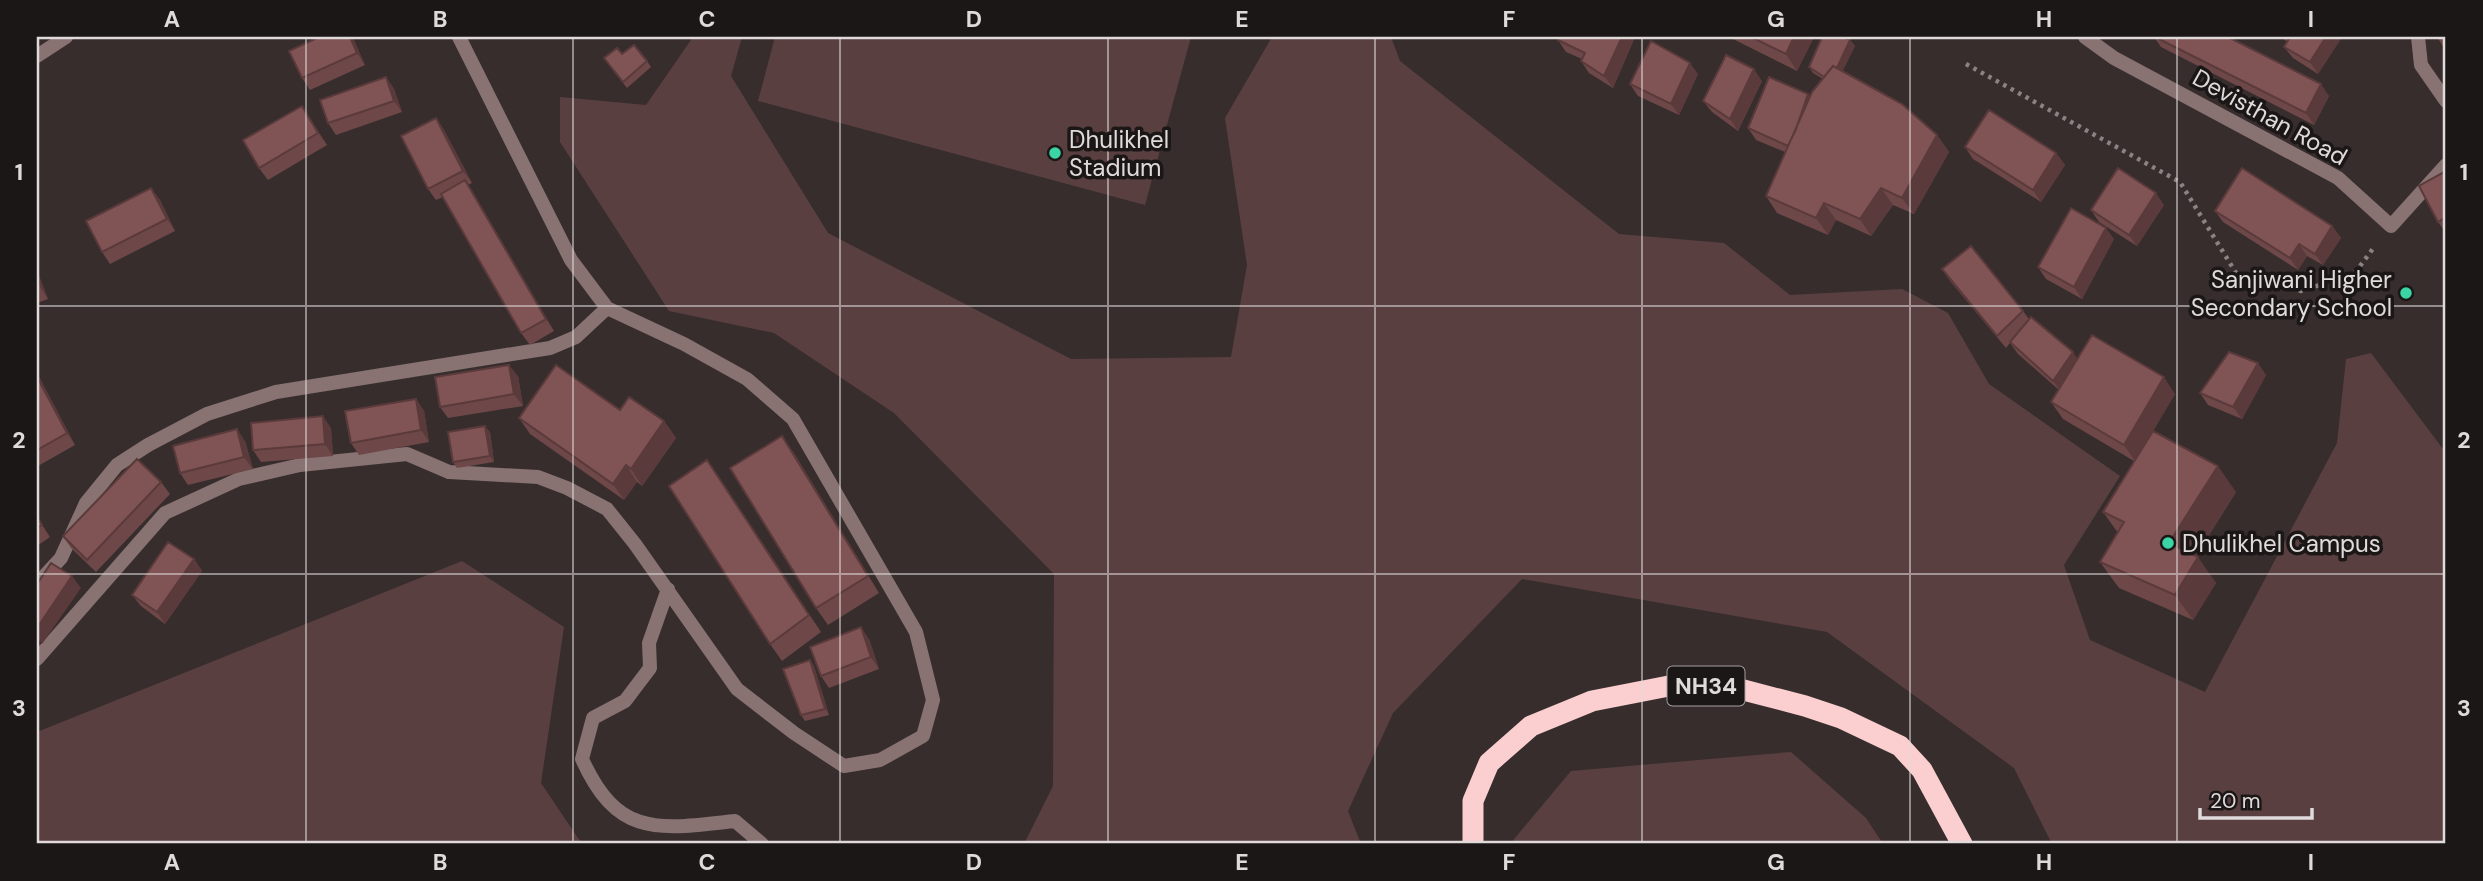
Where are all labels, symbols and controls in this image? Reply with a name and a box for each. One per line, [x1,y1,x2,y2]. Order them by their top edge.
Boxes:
text: A [164,4,180,34]
text: B [433,4,447,34]
text: C [699,4,715,34]
text: D [966,4,982,34]
text: E [1235,4,1249,34]
text: F [1503,4,1516,34]
text: G [1767,4,1785,34]
text: H [2036,4,2052,34]
text: I [2308,4,2314,34]
street label: Devisthan Road [2187,62,2353,172]
place label: Dhulikhel Stadium [1069,124,1169,183]
marker: Dhulikhel Stadium [1047,145,1063,161]
text: 1 [15,157,23,187]
text: 1 [2460,157,2468,187]
place label: Sanjiwani Higher Secondary School [2191,264,2392,323]
marker: Sanjiwani Higher Secondary School [2398,285,2414,301]
text: 2 [12,425,26,455]
text: 2 [2457,425,2471,455]
place label: Dhulikhel Campus [2182,528,2381,559]
marker: Dhulikhel Campus [2160,535,2176,551]
road number: NH34 [1668,666,1744,706]
text: 3 [12,693,26,723]
text: 3 [2457,693,2471,723]
scale bar [2200,776,2312,820]
text: 20 m [2210,787,2261,815]
text: A [164,847,180,877]
text: B [433,847,447,877]
text: C [699,847,715,877]
text: D [966,847,982,877]
text: E [1235,847,1249,877]
text: F [1503,847,1516,877]
text: G [1767,847,1785,877]
text: H [2036,847,2052,877]
text: I [2308,847,2314,877]

